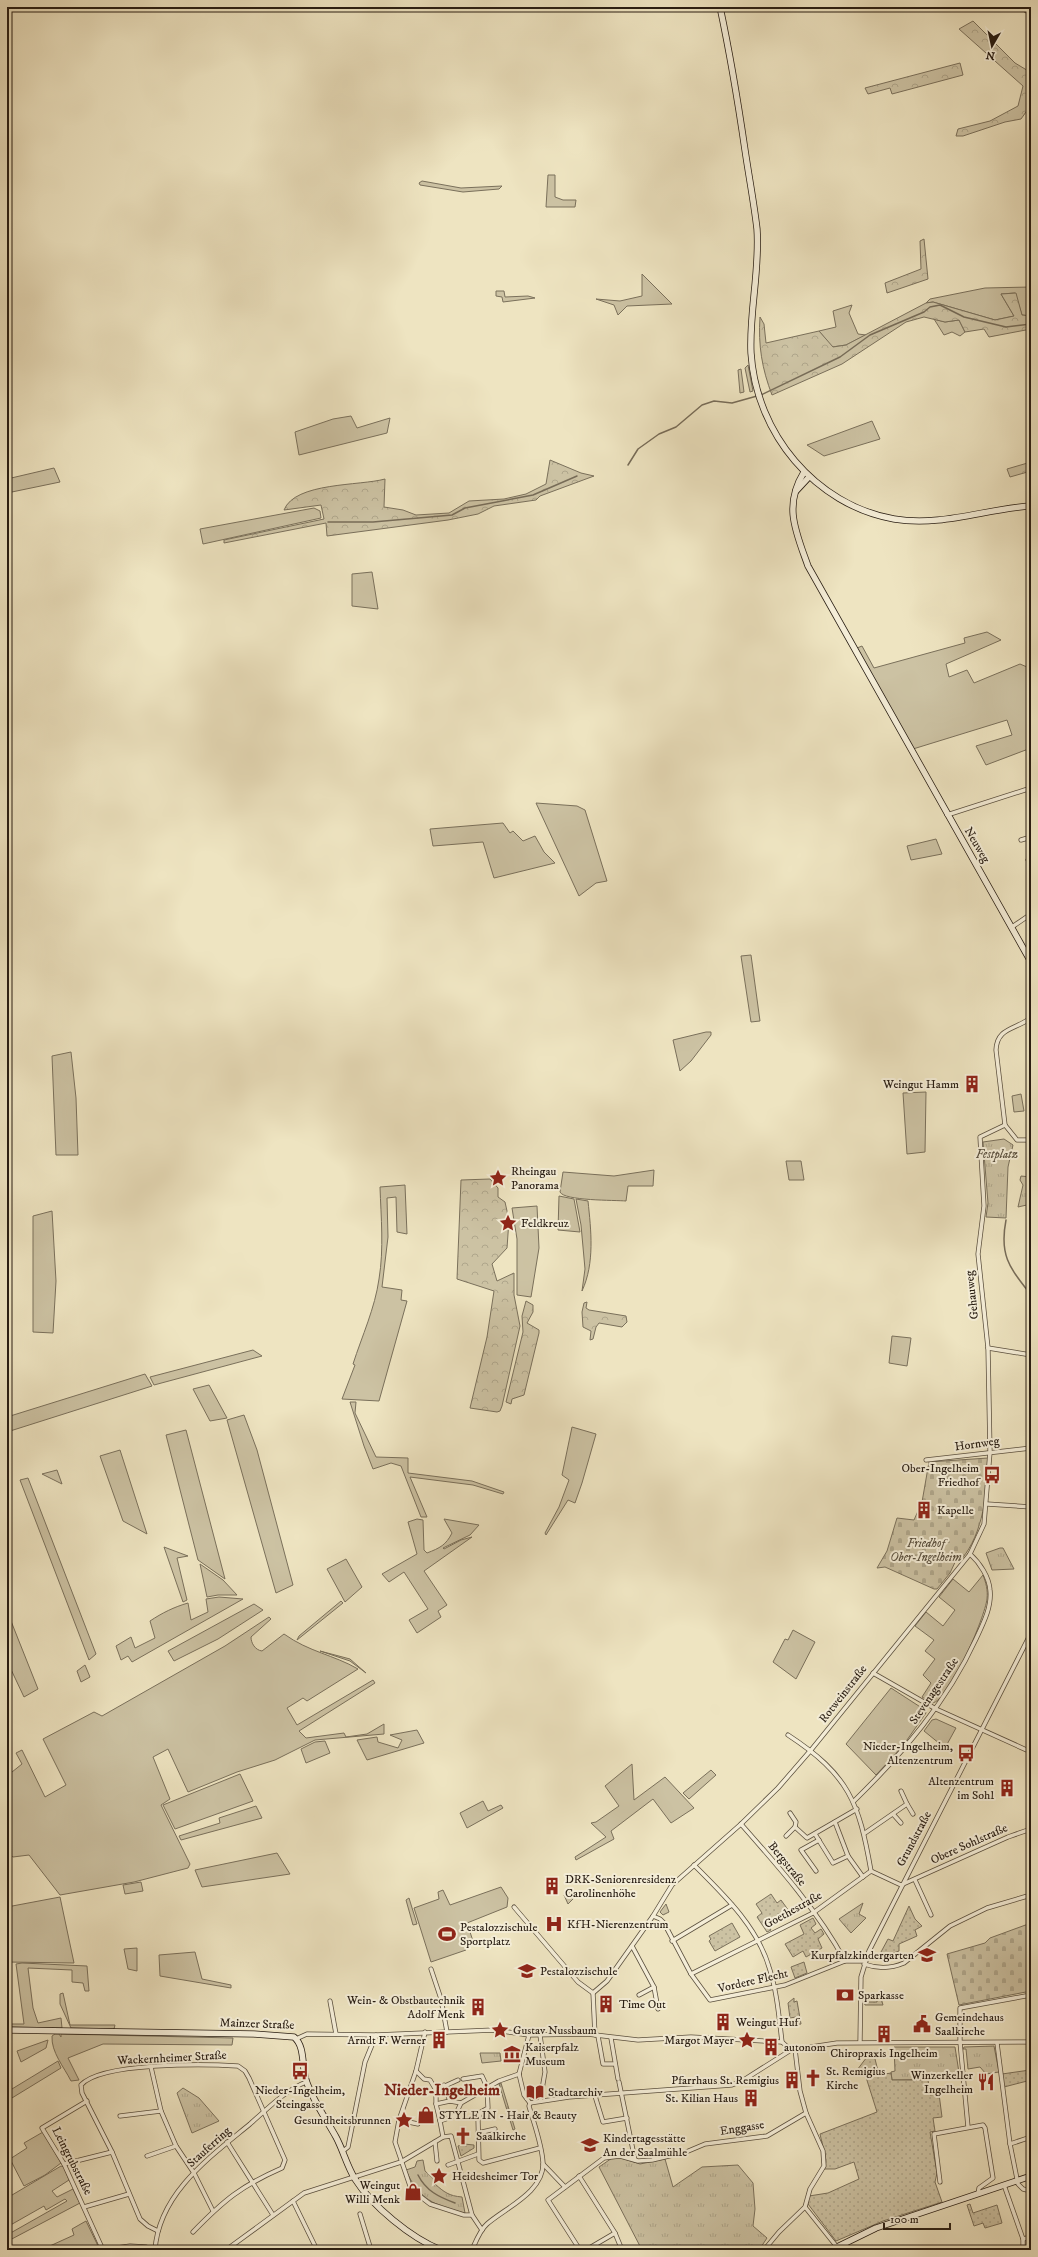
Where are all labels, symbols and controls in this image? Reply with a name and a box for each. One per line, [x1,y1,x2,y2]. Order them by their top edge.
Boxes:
north arrow [972,26,1012,66]
text: N [985,47,996,63]
street label: Neuweg [961,824,993,866]
building icon: Weingut Hamm [962,1074,982,1094]
place label: Weingut Hamm [882,1077,959,1092]
park label: Festplatz [976,1147,1018,1162]
place label: Rheingau Panorama [511,1164,560,1193]
place icon: Rheingau Panorama [488,1168,508,1188]
place icon: Feldkreuz [498,1213,518,1233]
place label: Feldkreuz [521,1216,569,1231]
street label: Gehauweg [962,1270,982,1320]
street label: Hornweg [954,1433,1000,1455]
place label: Ober-Ingelheim Friedhof [902,1461,981,1490]
bus stop icon: Ober-Ingelheim Friedhof [982,1465,1002,1485]
building icon: Kapelle [914,1500,934,1520]
place label: Kapelle [937,1503,974,1518]
park label: Friedhof Ober-Ingelheim [890,1536,962,1565]
street label: Stevenagestraße [906,1655,962,1727]
street label: Rotweinstraße [816,1662,870,1726]
place label: Nieder-Ingelheim, Altenzentrum [863,1739,953,1768]
bus stop icon: Nieder-Ingelheim, Altenzentrum [956,1743,976,1763]
place label: Altenzentrum im Sohl [928,1774,994,1803]
building icon: Altenzentrum im Sohl [997,1778,1017,1798]
street label: Grundstraße [893,1809,935,1869]
street label: Obere Sohlstraße [928,1820,1010,1868]
street label: Bergstraße [765,1839,809,1889]
place label: DRK-Seniorenresidenz Carolinenhöhe [565,1872,676,1901]
building icon: DRK-Seniorenresidenz Carolinenhöhe [542,1876,562,1896]
street label: Goethestraße [761,1888,825,1932]
hospital icon: KfH-Nierenzentrum [544,1914,564,1934]
place label: KfH-Nierenzentrum [567,1917,668,1932]
place label: Pestalozzischule Sportplatz [460,1920,537,1949]
sports icon: Pestalozzischule Sportplatz [437,1924,457,1944]
school or university icon: Kurpfalzkindergarten [917,1945,937,1965]
place label: Kurpfalzkindergarten [811,1948,915,1963]
school or university icon: Pestalozzischule [517,1961,537,1981]
place label: Pestalozzischule [540,1964,617,1979]
street label: Vordere Flecht [716,1966,790,1997]
bank icon: Sparkasse [835,1985,855,2005]
place label: Sparkasse [858,1988,904,2003]
place label: Wein- & Obstbautechnik Adolf Menk [346,1993,465,2022]
building icon: Time Out [596,1994,616,2014]
building icon: Wein- & Obstbautechnik Adolf Menk [468,1997,488,2017]
place label: Time Out [619,1997,666,2012]
place label: Gemeindehaus Saalkirche [935,2010,1004,2039]
building icon: Weingut Huf [713,2012,733,2032]
public building icon: Gemeindehaus Saalkirche [912,2014,932,2034]
street label: Mainzer Straße [219,2015,295,2033]
place label: Weingut Huf [735,2015,800,2030]
place icon: Gustav Nussbaum [490,2020,510,2040]
place label: Gustav Nussbaum [513,2023,597,2038]
building icon: Chiropraxis Ingelheim [874,2024,894,2044]
building icon: Arndt F. Werner [429,2030,449,2050]
place icon: Margot Mayer [737,2030,757,2050]
place label: Arndt F. Werner [348,2033,427,2048]
place label: Margot Mayer [664,2033,735,2048]
building icon: autonom [761,2037,781,2057]
place label: Kaiserpfalz Museum [525,2040,579,2069]
place label: autonom [784,2040,826,2055]
museum icon: Kaiserpfalz Museum [502,2044,522,2064]
place label: Chiropraxis Ingelheim [830,2046,938,2061]
street label: Wackernheimer Straße [116,2048,227,2068]
bus stop icon: Nieder-Ingelheim, Steingasse [290,2061,310,2081]
place label: St. Remigius Kirche [826,2064,885,2093]
church icon: St. Remigius Kirche [803,2068,823,2088]
place label: Winzerkeller Ingelheim [910,2068,974,2097]
building icon: Pfarrhaus St. Remigius [782,2070,802,2090]
restaurant icon: Winzerkeller Ingelheim [976,2072,996,2092]
place label: Pfarrhaus St. Remigius [671,2073,779,2088]
district label: Nieder-Ingelheim [384,2080,500,2100]
library icon: Stadtarchiv [525,2082,545,2102]
place label: Nieder-Ingelheim, Steingasse [255,2083,345,2112]
place label: Stadtarchiv [548,2085,603,2100]
building icon: St. Kilian Haus [741,2088,761,2108]
place label: St. Kilian Haus [665,2091,738,2106]
shop icon: STYLE IN - Hair & Beauty [416,2105,436,2125]
place label: STYLE IN - Hair & Beauty [439,2108,577,2123]
place icon: Gesundheitsbrunnen [394,2110,414,2130]
place label: Gesundheitsbrunnen [294,2113,392,2128]
street label: Enggasse [719,2117,765,2139]
street label: Stauferring [184,2123,234,2171]
street label: Leingrubstraße [48,2124,96,2198]
church icon: Saalkirche [453,2126,473,2146]
place label: Saalkirche [476,2129,526,2144]
place label: Kindertagesstätte An der Saalmühle [603,2131,687,2160]
school or university icon: Kindertagesstätte An der Saalmühle [580,2135,600,2155]
place icon: Heidesheimer Tor [429,2166,449,2186]
place label: Heidesheimer Tor [452,2169,539,2184]
place label: Weingut Willi Menk [344,2178,400,2207]
shop icon: Weingut Willi Menk [403,2182,423,2202]
scale bar [884,2205,950,2231]
text: 100 m [890,2212,919,2227]

